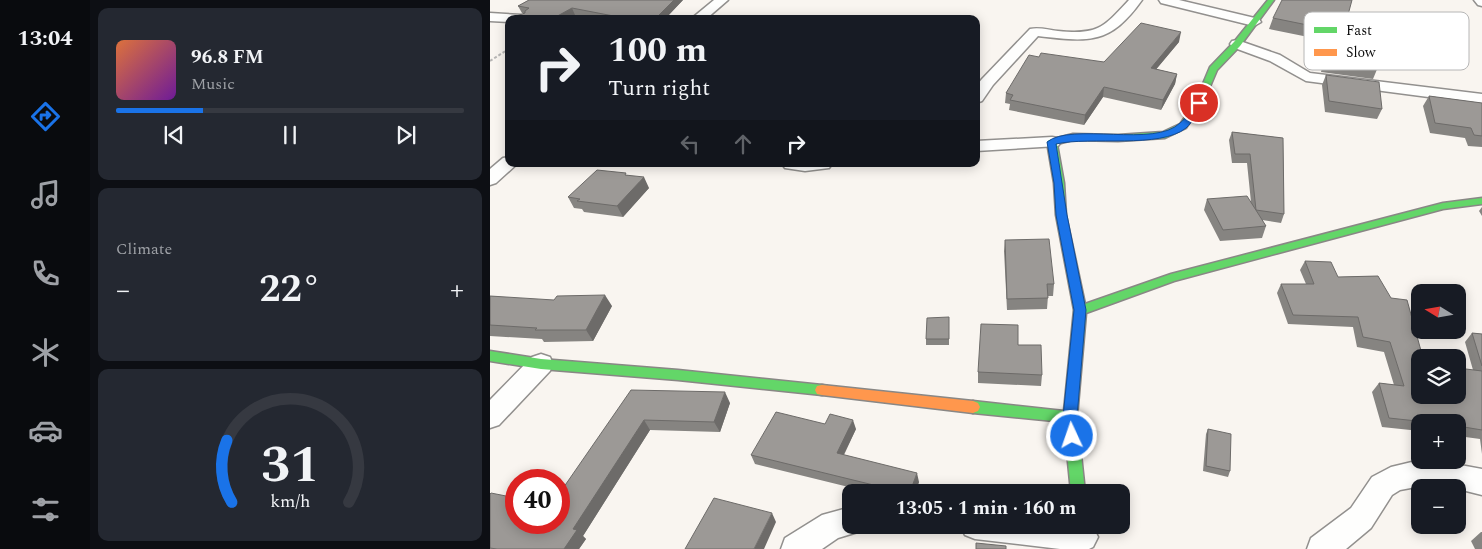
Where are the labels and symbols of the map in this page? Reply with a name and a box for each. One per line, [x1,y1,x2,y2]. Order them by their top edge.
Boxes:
legend [1304,12,1469,70]
text: Fast [1346,20,1372,41]
text: Slow [1346,42,1376,63]
pin [1178,82,1220,124]
north arrow [1411,284,1466,339]
position arrow [1045,409,1097,461]
speed limit sign: 40 [505,469,570,534]

